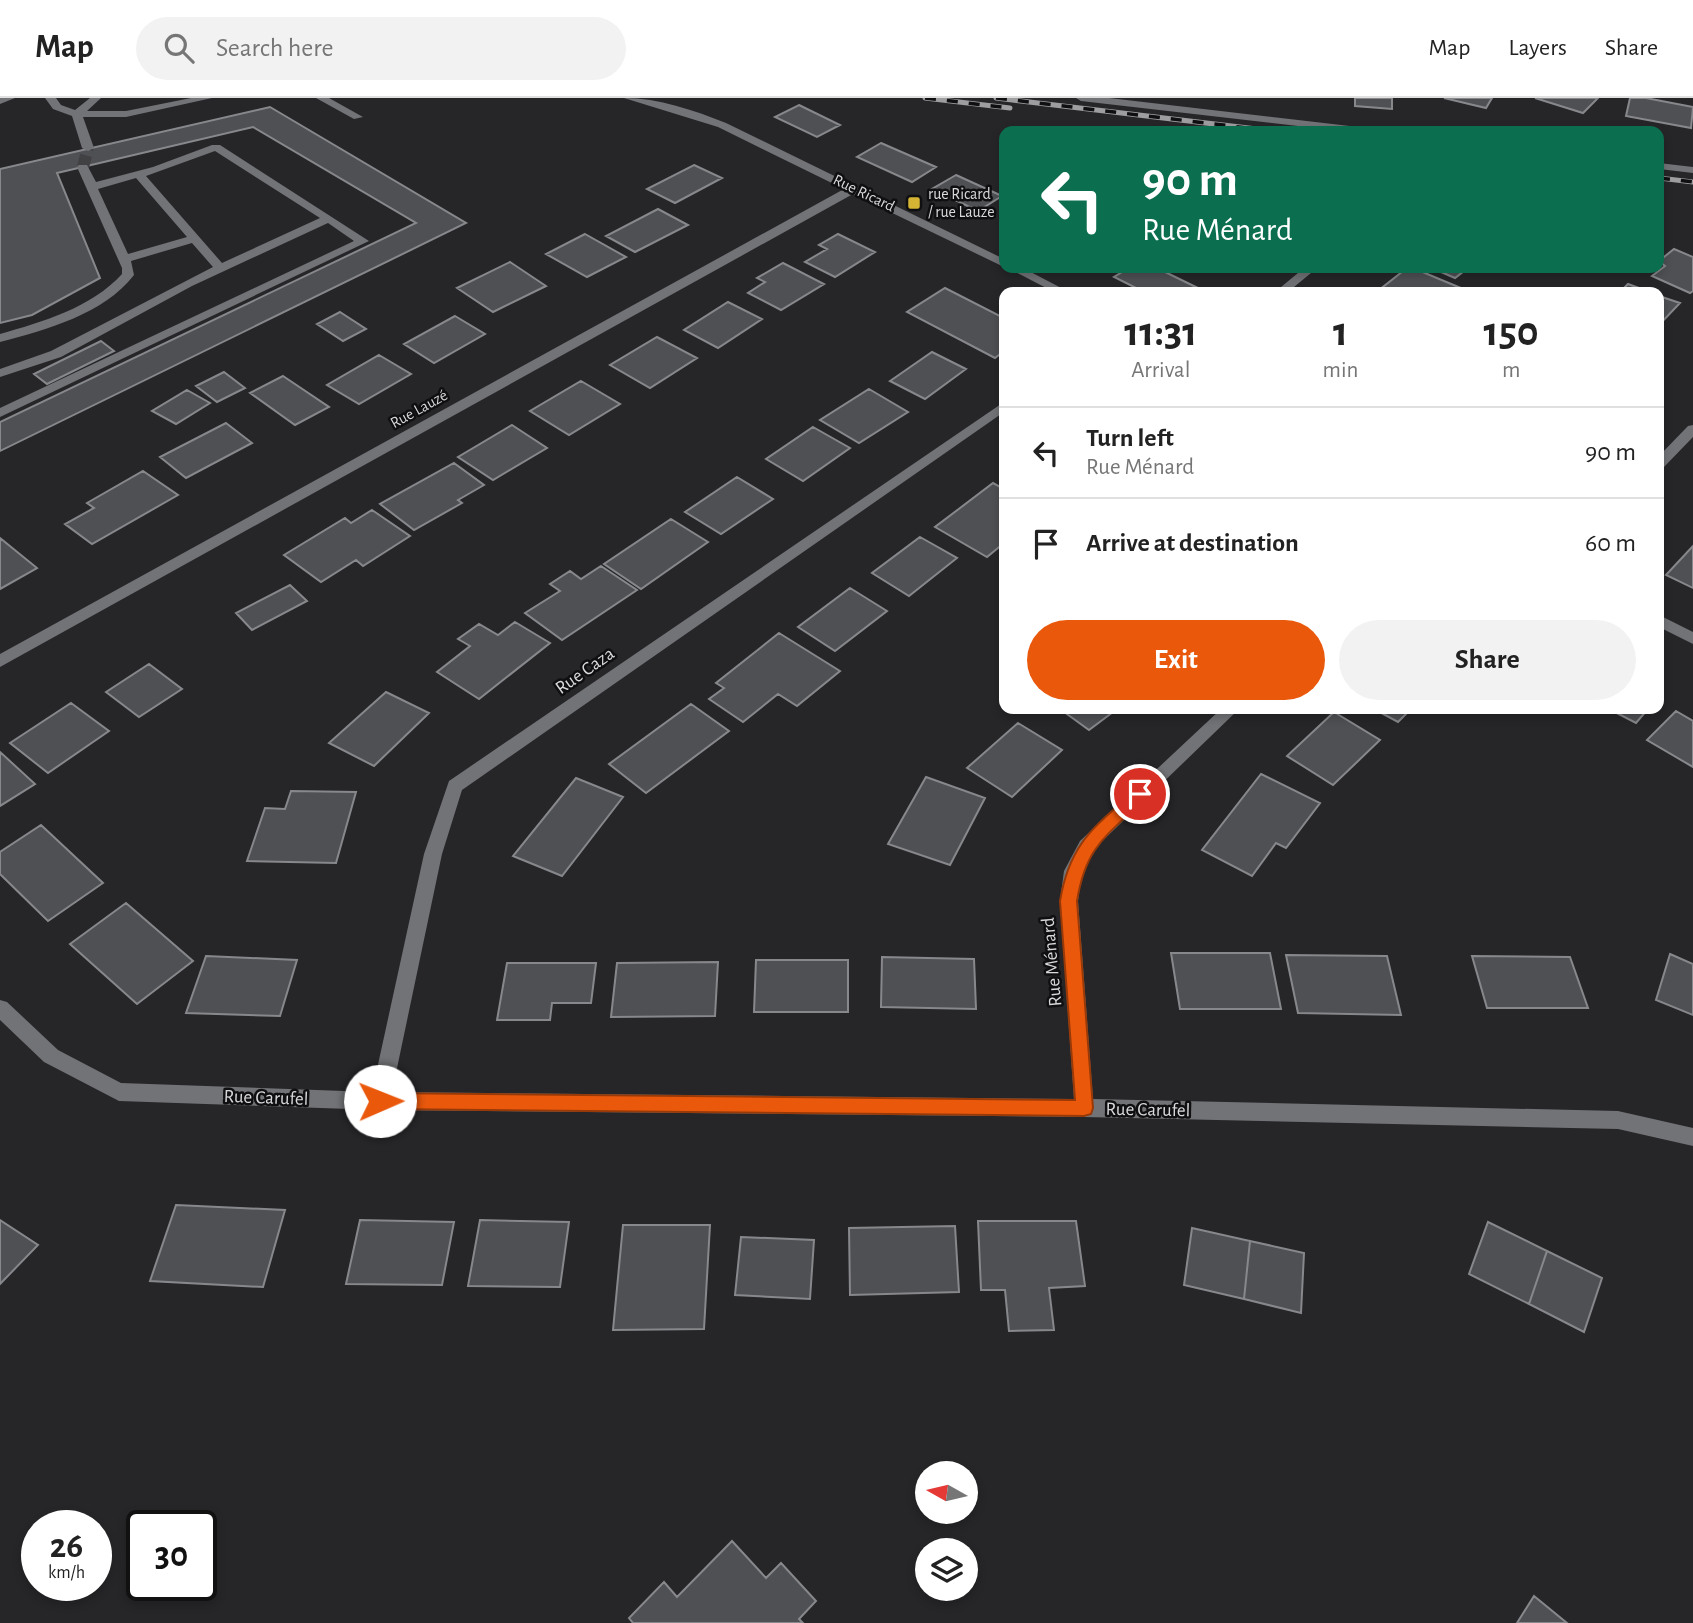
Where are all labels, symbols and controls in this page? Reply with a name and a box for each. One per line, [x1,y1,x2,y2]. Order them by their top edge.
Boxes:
search box [136,17,626,80]
icon: search [160,29,198,67]
text: Map [35,31,94,64]
text: Search here [216,35,334,61]
text: Map [1428,36,1470,60]
text: Layers [1508,36,1567,60]
text: Share [1605,36,1658,60]
icon: left [1027,154,1118,245]
text: 90 m [1142,156,1238,205]
street label: Rue Ricard [831,171,897,215]
place label: rue Ricard / rue Lauze [928,186,995,220]
marker: rue Ricard / rue Lauze [906,195,922,211]
text: Rue Ménard [1142,214,1293,246]
text: 11:31 [1124,311,1197,353]
text: 1 [1333,311,1348,353]
text: 150 [1484,311,1539,353]
text: Arrival [1131,359,1190,382]
text: min [1323,359,1358,382]
text: m [1502,359,1520,382]
street label: Rue Lauzé [388,387,450,431]
text: Turn left [1086,425,1174,451]
icon: left [1027,434,1065,472]
text: 90 m [1585,439,1636,465]
text: Rue Ménard [1086,456,1194,479]
icon: arrive [1027,525,1065,563]
text: Arrive at destination [1086,530,1299,556]
text: 60 m [1585,530,1636,556]
button: Exit [1027,620,1325,700]
button: Share [1339,620,1636,700]
street label: Rue Caza [552,644,618,698]
pin [1110,764,1170,824]
icon: arrive [1121,775,1159,813]
street label: Rue Ménard [1039,916,1065,1007]
position arrow [343,1064,417,1138]
street label: Rue Carufel [223,1087,309,1109]
street label: Rue Carufel [1105,1100,1191,1120]
north arrow [915,1461,978,1524]
map controls [915,1461,978,1601]
speed limit sign: 30 [126,1510,217,1601]
text: 26 [50,1529,83,1564]
button: layers [915,1538,978,1601]
text: km/h [48,1564,85,1582]

